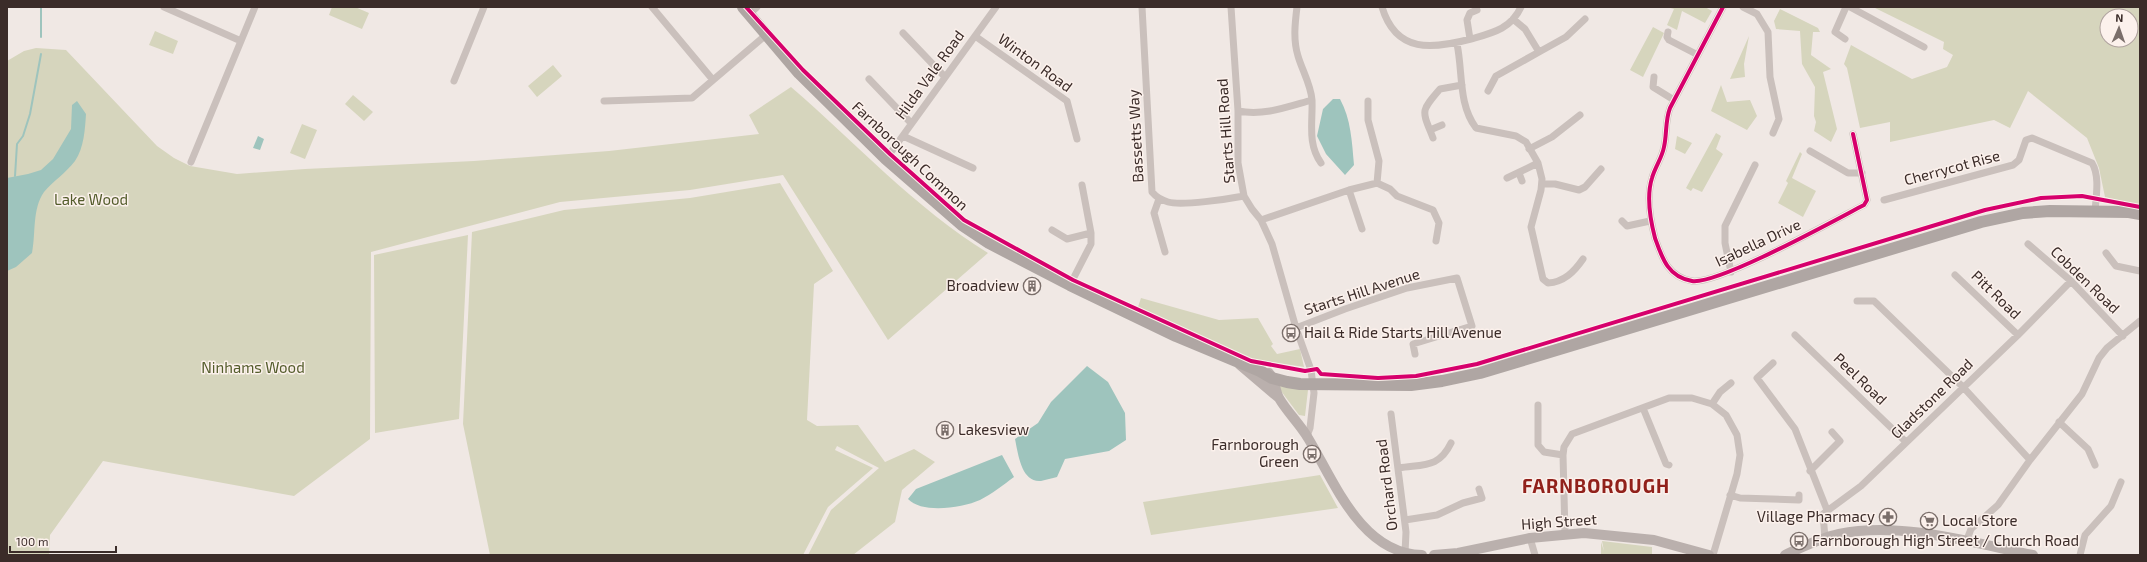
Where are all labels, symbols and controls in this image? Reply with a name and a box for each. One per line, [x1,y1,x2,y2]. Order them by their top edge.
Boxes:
north arrow [2099,8,2139,48]
text: N [2115,11,2124,24]
street label: Hilda Vale Road [891,26,967,122]
street label: Winton Road [995,29,1076,95]
street label: Starts Hill Road [1212,78,1238,184]
street label: Bassetts Way [1124,89,1146,183]
street label: Farnborough Common [849,97,972,214]
street label: Cherrycot Rise [1902,146,2002,188]
park label: Lake Wood [54,190,128,208]
street label: Isabella Drive [1712,214,1803,270]
street label: Cobden Road [2047,242,2124,317]
street label: Starts Hill Avenue [1302,264,1422,318]
street label: Pitt Road [1968,266,2025,322]
place label: Broadview [946,276,1019,294]
building icon: Broadview [1022,276,1042,296]
bus stop icon: Hail & Ride Starts Hill Avenue [1281,323,1301,343]
place label: Hail & Ride Starts Hill Avenue [1304,323,1502,341]
street label: Peel Road [1830,349,1891,408]
street label: Gladstone Road [1886,355,1976,442]
park label: Ninhams Wood [201,358,305,376]
building icon: Lakesview [935,420,955,440]
place label: Lakesview [958,420,1029,438]
place label: Farnborough Green [1211,435,1299,470]
street label: Orchard Road [1371,438,1401,532]
bus stop icon: Farnborough Green [1302,444,1322,464]
district label: FARNBOROUGH [1522,474,1670,497]
place label: Village Pharmacy [1757,507,1875,525]
pharmacy icon: Village Pharmacy [1878,507,1898,527]
street label: High Street [1520,509,1598,533]
supermarket icon: Local Store [1919,511,1939,531]
place label: Local Store [1942,511,2018,529]
scale bar [10,528,116,554]
bus stop icon: Farnborough High Street / Church Road [1789,531,1809,551]
place label: Farnborough High Street / Church Road [1812,531,2079,549]
text: 100 m [16,534,48,548]

